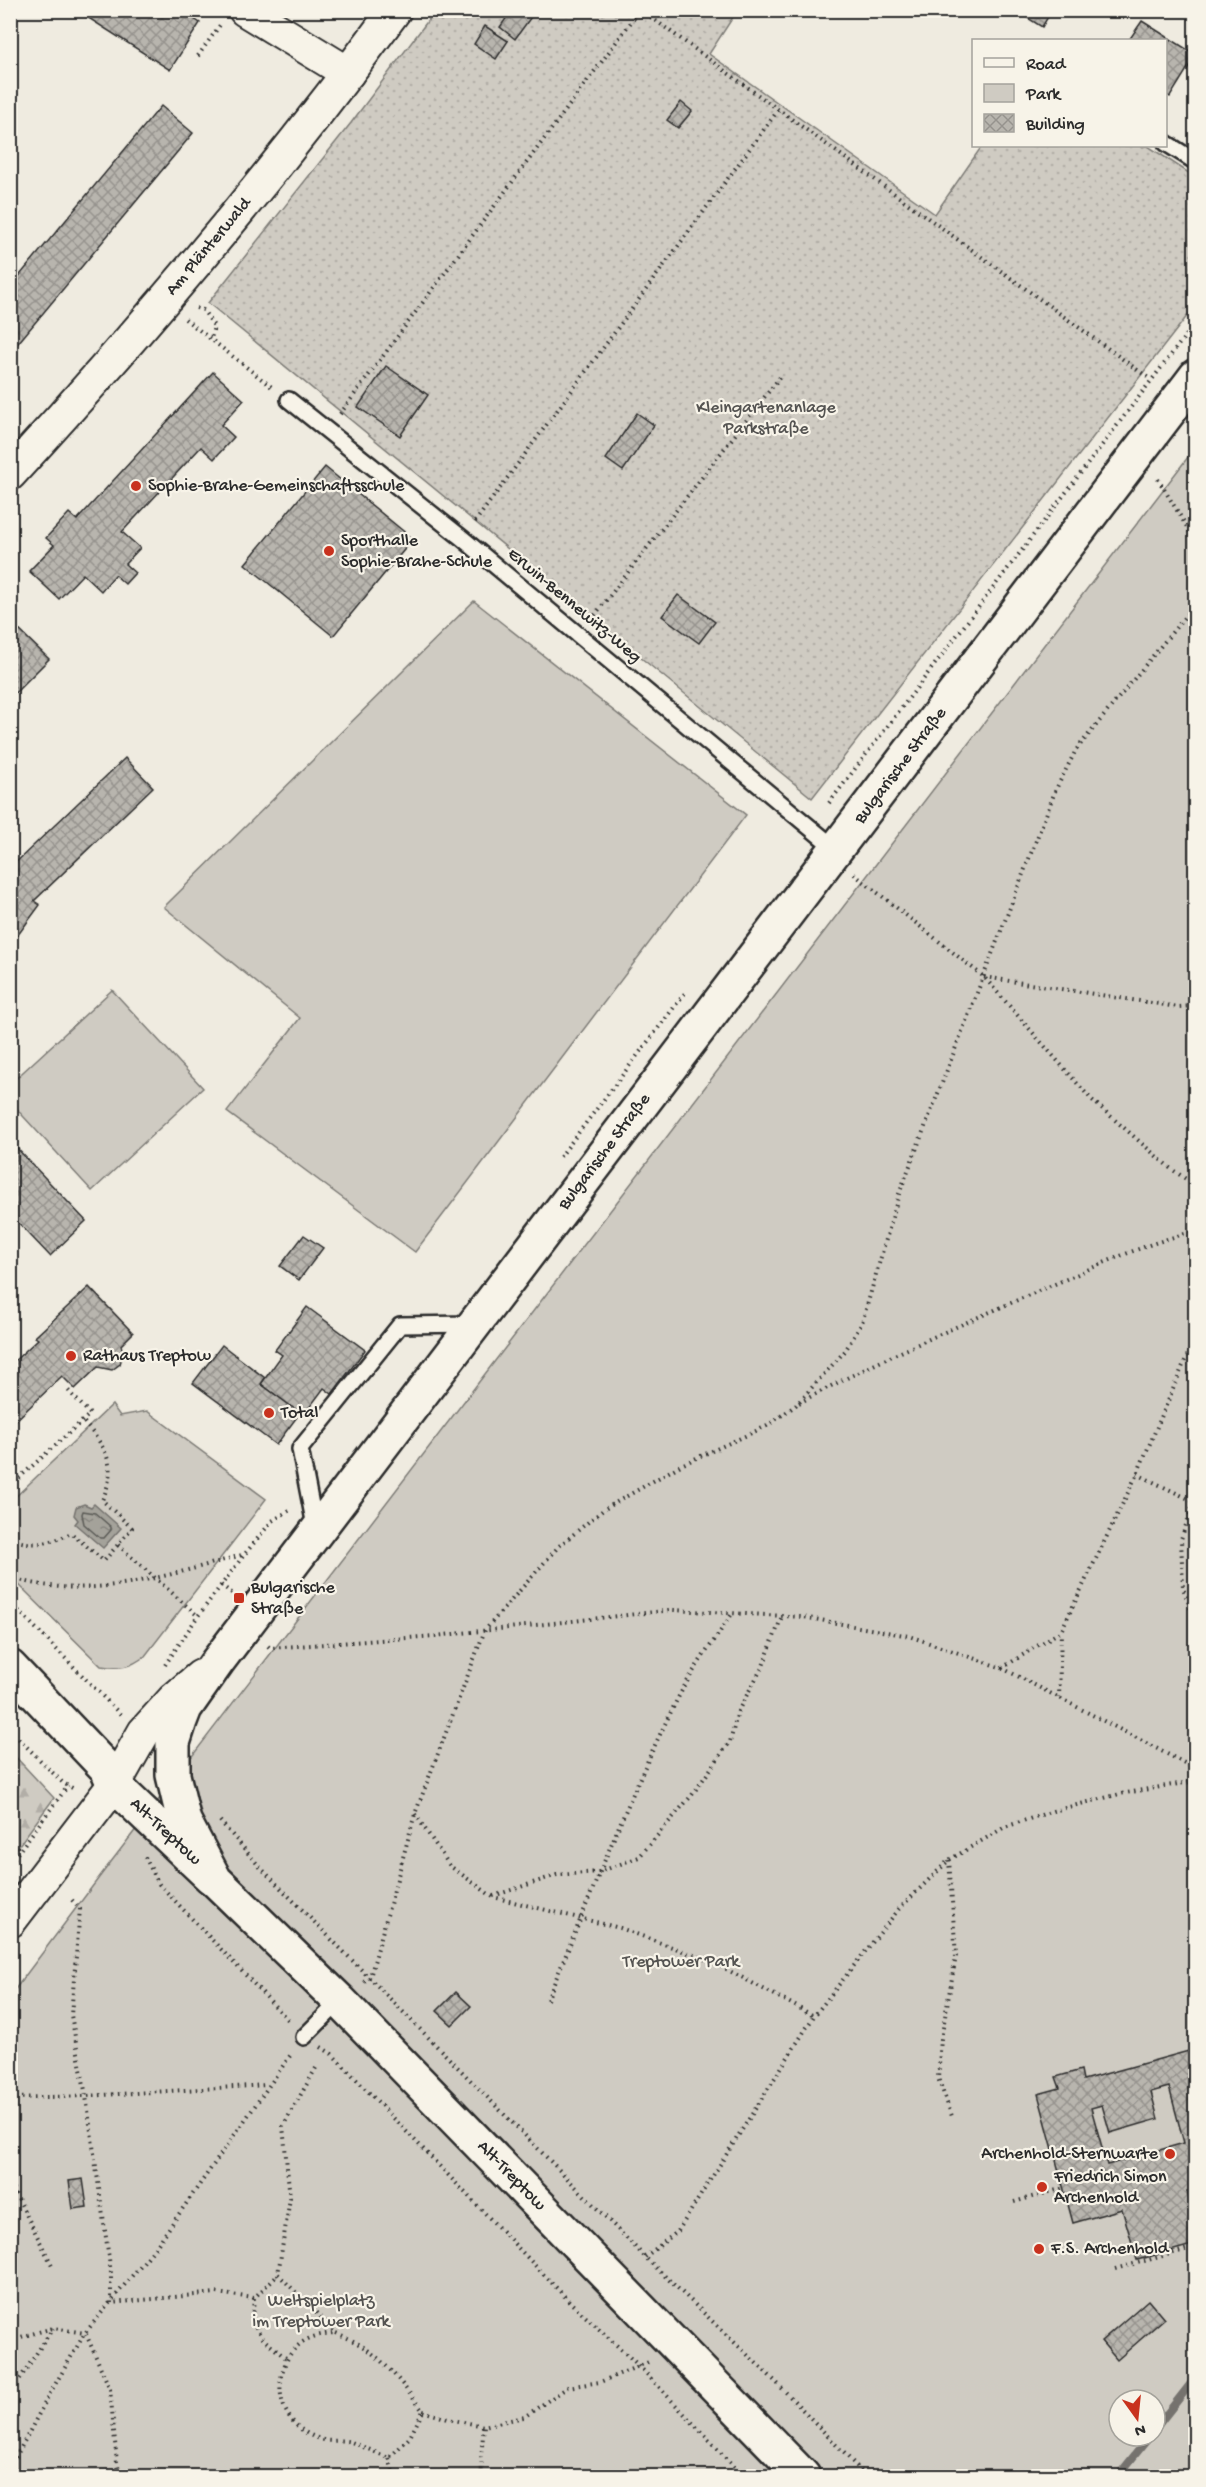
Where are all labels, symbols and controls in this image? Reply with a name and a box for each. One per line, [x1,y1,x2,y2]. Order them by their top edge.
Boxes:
legend [972,39,1167,147]
text: Road [1026,55,1067,76]
text: Park [1025,85,1062,106]
text: Building [1025,115,1085,136]
street label: Am Plänterwald [162,193,257,300]
park label: Kleingartenanlage Parkstraße [696,398,836,440]
place label: Sophie-Brahe-Gemeinschaftsschule [148,476,405,497]
marker: Sophie-Brahe-Gemeinschaftsschule [129,479,143,493]
place label: Sporthalle Sophie-Brahe-Schule [341,531,493,573]
marker: Sporthalle Sophie-Brahe-Schule [322,544,336,558]
street label: Erwin-Bennewitz-Weg [503,544,645,668]
street label: Bulgarische Straße [850,703,952,829]
street label: Bulgarische Straße [554,1089,656,1215]
place label: Rathaus Treptow [83,1346,211,1367]
marker: Rathaus Treptow [64,1349,78,1363]
place label: Total [280,1403,319,1424]
marker: Total [262,1406,276,1420]
place label: Bulgarische Straße [250,1578,336,1620]
marker: Bulgarische Straße [232,1591,246,1605]
street label: Alt-Treptow [125,1794,205,1870]
park label: Treptower Park [622,1952,741,1973]
street label: Alt-Treptow [472,2136,550,2216]
place label: Archenhold-Sternwarte [981,2144,1159,2165]
marker: Archenhold-Sternwarte [1163,2147,1177,2161]
place label: Friedrich Simon Archenhold [1053,2167,1167,2209]
marker: Friedrich Simon Archenhold [1035,2180,1049,2194]
place label: F.S. Archenhold [1050,2239,1170,2260]
marker: F.S. Archenhold [1032,2242,1046,2256]
park label: Weltspielplatz im Treptower Park [252,2291,392,2333]
north arrow [1107,2388,1167,2448]
text: N [1132,2419,1147,2440]

